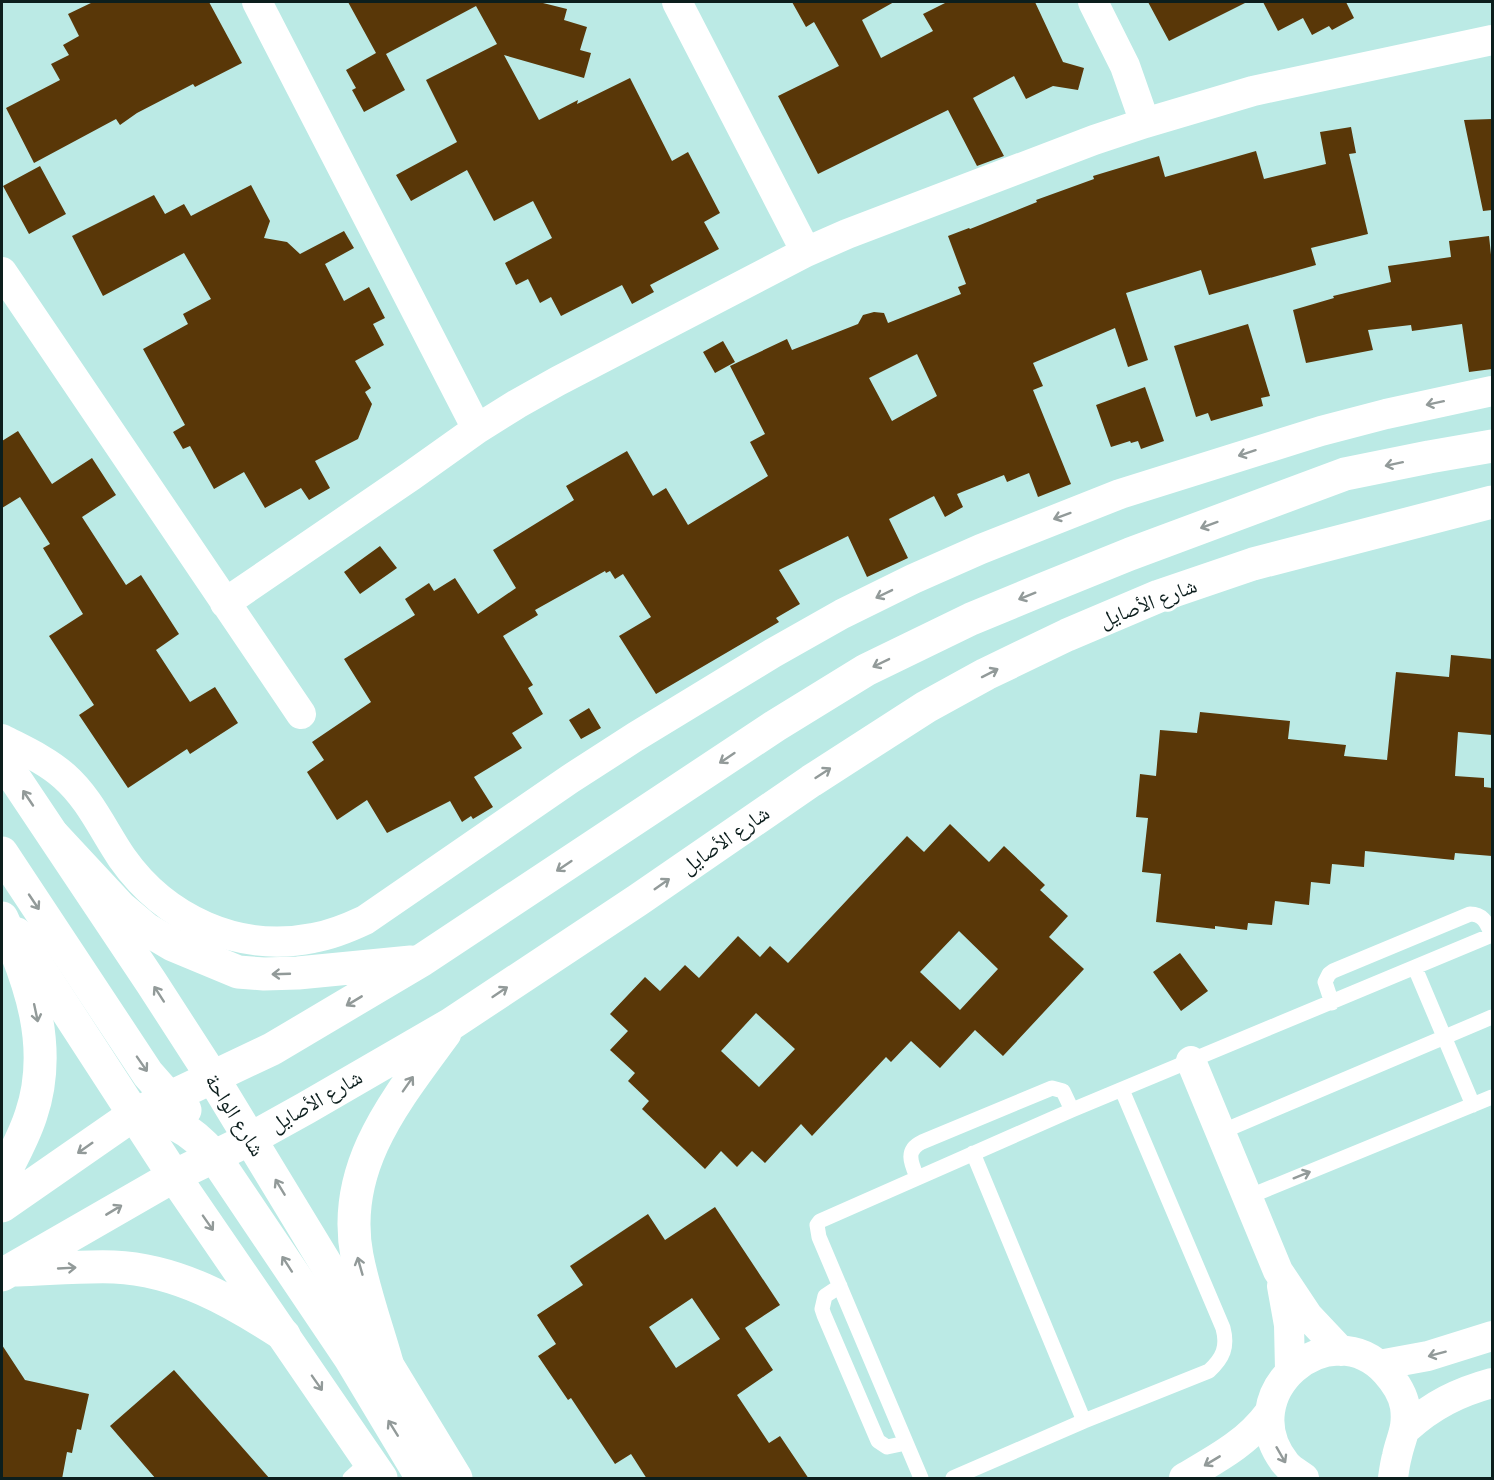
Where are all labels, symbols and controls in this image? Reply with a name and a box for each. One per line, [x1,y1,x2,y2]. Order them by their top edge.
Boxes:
one-way arrow [1426,398,1446,409]
one-way arrow [1238,449,1257,460]
one-way arrow [1384,459,1404,470]
one-way arrow [1053,511,1072,522]
one-way arrow [1200,520,1219,531]
street label: شارع الأصايل [1095,572,1200,634]
one-way arrow [875,588,893,600]
one-way arrow [1019,591,1037,602]
one-way arrow [872,657,890,669]
one-way arrow [980,666,998,678]
one-way arrow [719,752,735,764]
one-way arrow [814,767,831,779]
one-way arrow [22,790,34,806]
street label: شارع الأصايل [675,799,774,880]
one-way arrow [557,860,573,872]
one-way arrow [654,878,670,890]
one-way arrow [28,893,40,910]
one-way arrow [271,968,291,979]
one-way arrow [152,986,164,1003]
one-way arrow [491,986,508,998]
one-way arrow [346,995,363,1007]
one-way arrow [30,1003,42,1022]
one-way arrow [136,1056,148,1072]
street label: شارع الأصايل [265,1063,367,1138]
street label: شارع الواحة [200,1068,271,1161]
one-way arrow [402,1077,414,1093]
one-way arrow [78,1142,94,1154]
one-way arrow [1292,1169,1310,1180]
one-way arrow [273,1179,285,1196]
one-way arrow [105,1204,122,1216]
one-way arrow [202,1215,214,1231]
one-way arrow [281,1256,293,1273]
one-way arrow [353,1257,365,1276]
one-way arrow [57,1262,77,1273]
one-way arrow [1428,1348,1447,1360]
one-way arrow [311,1375,323,1391]
one-way arrow [387,1420,399,1437]
one-way arrow [1275,1446,1287,1463]
one-way arrow [1204,1455,1221,1467]

